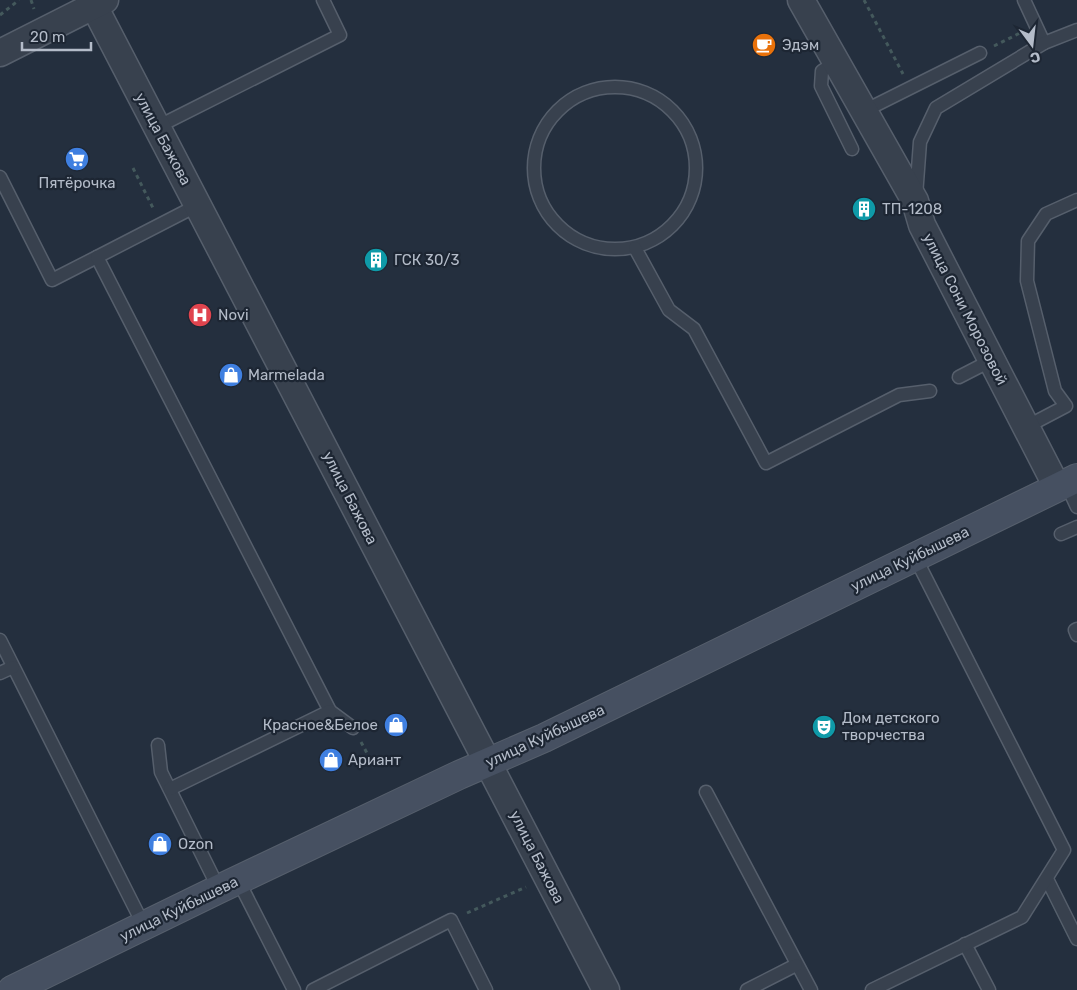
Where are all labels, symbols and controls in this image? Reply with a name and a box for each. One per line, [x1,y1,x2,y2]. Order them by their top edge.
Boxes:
scale bar [22,20,91,52]
north arrow [1007,20,1057,70]
text: 20 m [30,28,65,46]
cafe icon: Эдэм [751,32,777,58]
place label: Эдэм [782,36,819,54]
text: С [1028,48,1042,67]
street label: улица Бажова [131,90,195,188]
supermarket icon: Пятёрочка [64,146,90,172]
place label: Пятёрочка [38,174,116,192]
building icon: ТП-1208 [851,196,877,222]
place label: ТП-1208 [882,200,942,218]
street label: улица Сони Морозовой [919,230,1011,388]
building icon: ГСК 30/3 [363,247,389,273]
place label: ГСК 30/3 [394,251,459,269]
hospital icon: Novi [187,302,213,328]
place label: Novi [218,306,249,324]
shop icon: Marmelada [218,362,244,388]
place label: Marmelada [248,366,325,384]
street label: улица Бажова [319,448,381,548]
street label: улица Куйбышева [848,523,972,595]
street label: улица Куйбышева [483,701,607,771]
place label: Дом детского творчества [842,709,940,744]
shop icon: Красное&Белое [383,712,409,738]
theatre icon: Дом детского творчества [811,714,837,740]
place label: Красное&Белое [263,716,378,734]
shop icon: Ариант [318,747,344,773]
place label: Ариант [348,751,402,769]
street label: улица Бажова [506,807,568,907]
shop icon: Ozon [147,831,173,857]
place label: Ozon [178,835,213,853]
street label: улица Куйбышева [117,873,241,945]

